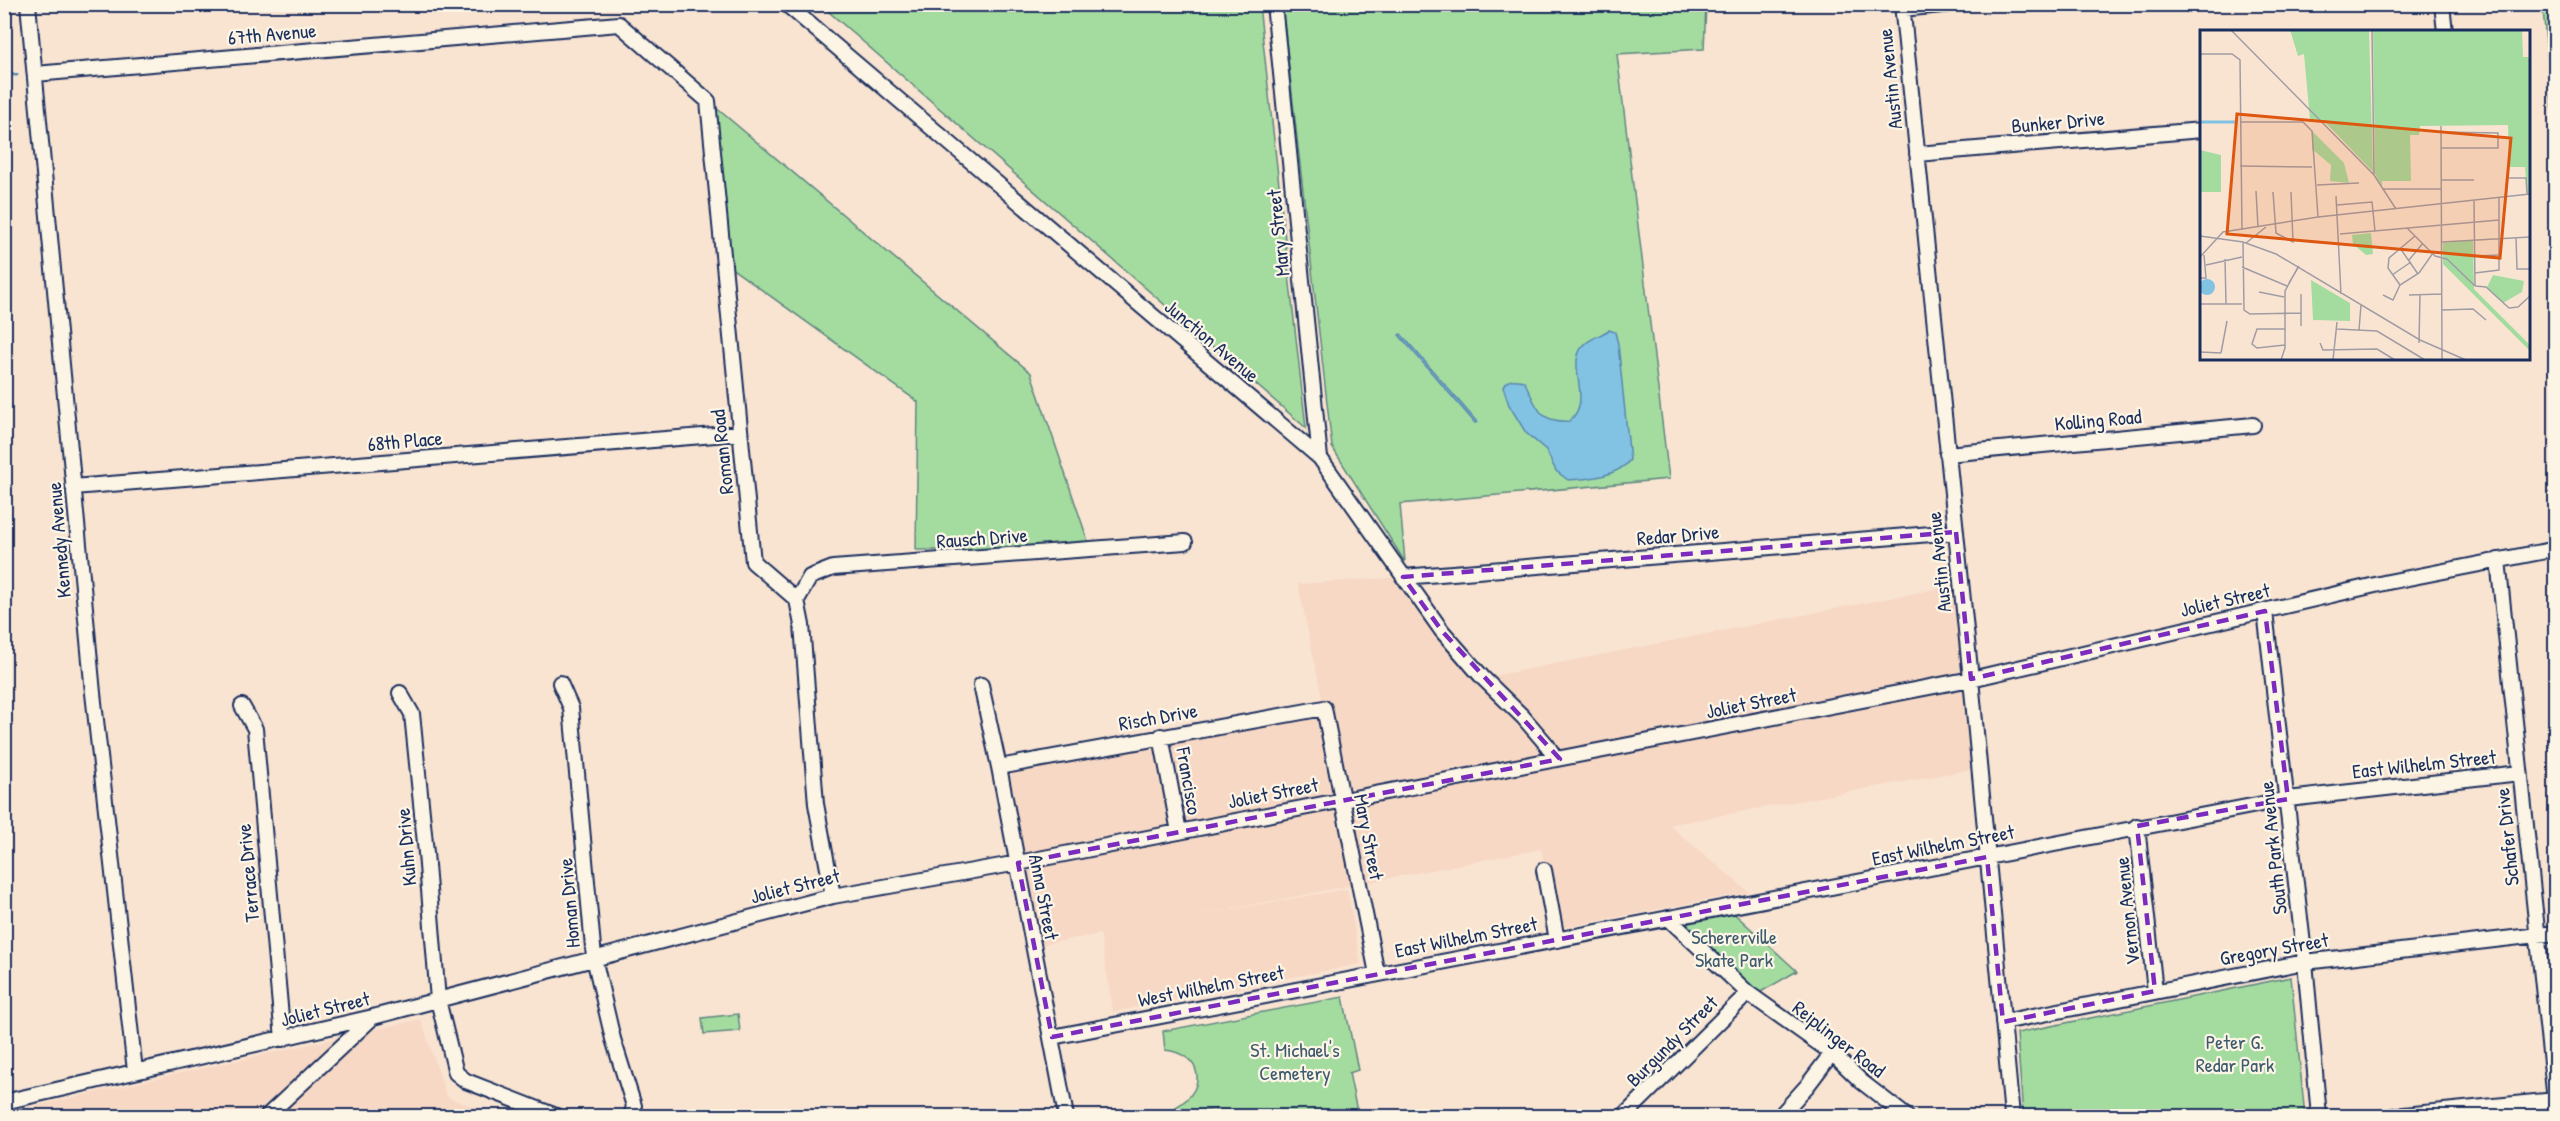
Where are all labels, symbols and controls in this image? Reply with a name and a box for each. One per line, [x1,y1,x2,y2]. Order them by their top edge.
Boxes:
street label: 67th Avenue [227,16,317,51]
street label: Austin Avenue [1871,27,1908,131]
inset map [2200,30,2530,360]
street label: Bunker Drive [2010,104,2106,139]
street label: Mary Street [1259,187,1295,278]
street label: Junction Avenue [1159,293,1265,388]
street label: Kolling Road [2053,402,2143,437]
street label: Roman Road [704,408,739,496]
street label: 68th Place [366,424,444,457]
street label: Kennedy Avenue [40,481,77,599]
street label: Austin Avenue [1920,510,1957,614]
street label: Redar Drive [1636,517,1720,552]
street label: Rausch Drive [936,521,1028,554]
street label: Joliet Street [2177,576,2273,623]
street label: Joliet Street [1704,680,1799,724]
street label: Risch Drive [1116,696,1200,737]
street label: East Wilhelm Street [2351,742,2498,784]
street label: Francisco [1170,744,1209,817]
street label: Joliet Street [1226,770,1321,814]
street label: South Park Avenue [2252,780,2293,916]
street label: Schafer Drive [2488,787,2525,887]
street label: Mary Street [1348,792,1391,883]
street label: Kuhn Drive [389,807,422,887]
street label: East Wilhelm Street [1869,817,2017,872]
street label: Terrace Drive [230,823,265,923]
street label: Anna Street [1023,852,1066,943]
street label: Vernon Avenue [2107,856,2146,966]
street label: Homan Drive [551,857,586,949]
street label: Joliet Street [747,861,844,910]
street label: East Wilhelm Street [1392,909,1540,964]
park label: Schererville Skate Park [1691,923,1777,973]
street label: Gregory Street [2218,926,2331,971]
street label: West Wilhelm Street [1136,958,1287,1013]
street label: Joliet Street [277,984,374,1033]
street label: Burgundy Street [1620,988,1724,1092]
street label: Reiplinger Road [1787,994,1891,1083]
park label: Peter G. Redar Park [2196,1028,2274,1078]
park label: St. Michael's Cemetery [1250,1036,1340,1086]

